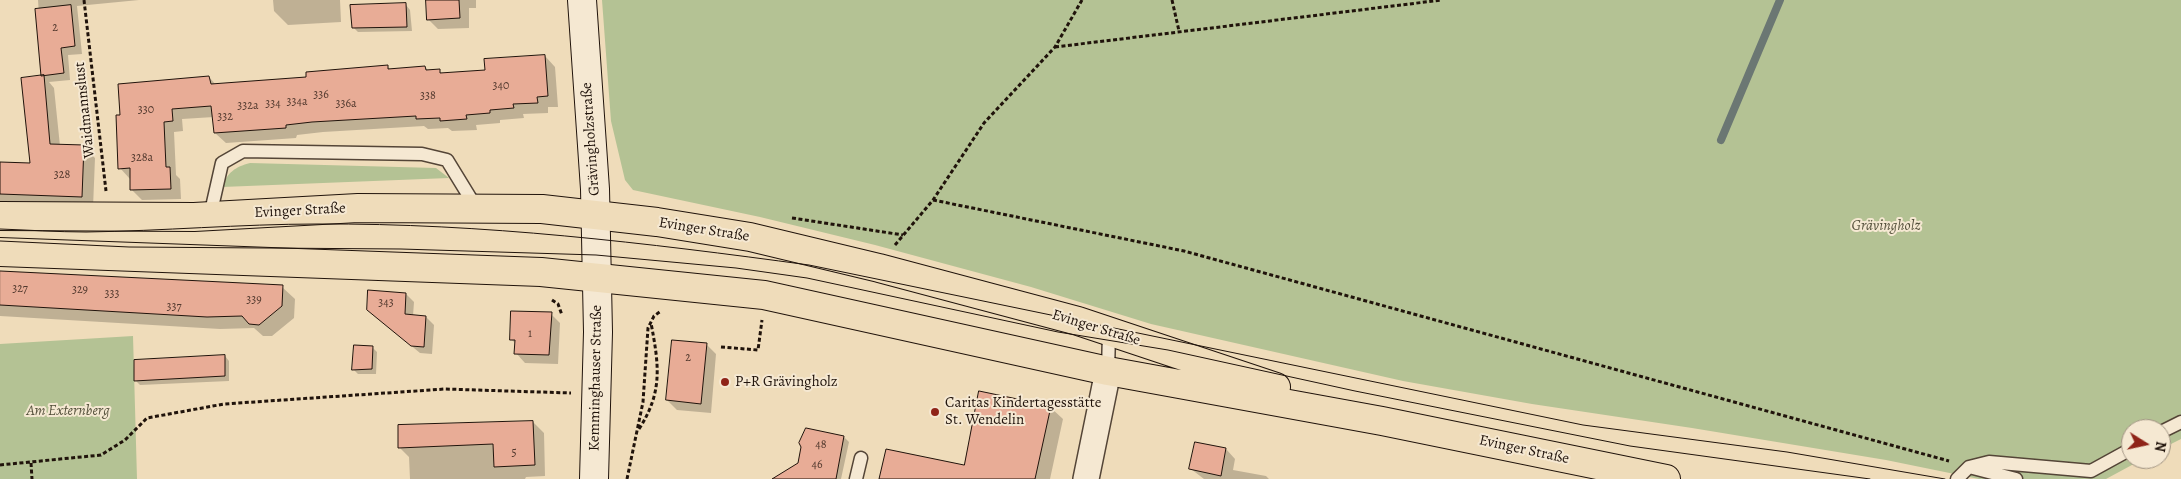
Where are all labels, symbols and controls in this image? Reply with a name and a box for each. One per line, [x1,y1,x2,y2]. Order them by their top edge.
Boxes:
house number: 2 [52,21,58,35]
street label: Waidmannslust [71,61,99,159]
house number: 340 [493,79,509,93]
street label: Grävingholzstraße [578,82,604,196]
house number: 336 [313,88,329,102]
house number: 338 [420,89,436,103]
house number: 334a [286,95,308,109]
house number: 334 [265,97,281,111]
house number: 336a [335,97,357,111]
house number: 332a [237,99,259,113]
house number: 330 [138,103,154,117]
house number: 332 [217,110,233,124]
house number: 328a [131,151,153,165]
house number: 328 [54,168,70,182]
street label: Evinger Straße [254,200,346,222]
street label: Evinger Straße [657,214,751,246]
park label: Grävingholz [1852,217,1920,235]
house number: 327 [12,282,28,296]
house number: 329 [72,283,88,297]
house number: 333 [105,287,119,301]
house number: 339 [246,293,262,307]
house number: 343 [378,296,394,310]
house number: 337 [166,300,182,314]
street label: Kemminghauser Straße [586,305,606,451]
street label: Evinger Straße [1050,306,1142,350]
house number: 1 [528,327,532,341]
house number: 2 [685,351,691,365]
place label: P+R Grävingholz [735,373,838,391]
marker: P+R Grävingholz [719,376,731,388]
place label: Caritas Kindertagesstätte St. Wendelin [945,394,1101,429]
park label: Am Externberg [26,402,110,420]
marker: Caritas Kindertagesstätte St. Wendelin [929,406,941,418]
north arrow [2121,419,2171,469]
street label: Evinger Straße [1477,432,1571,468]
house number: 48 [815,438,827,452]
text: N [2150,440,2171,453]
house number: 5 [511,446,517,460]
house number: 46 [812,458,822,472]

